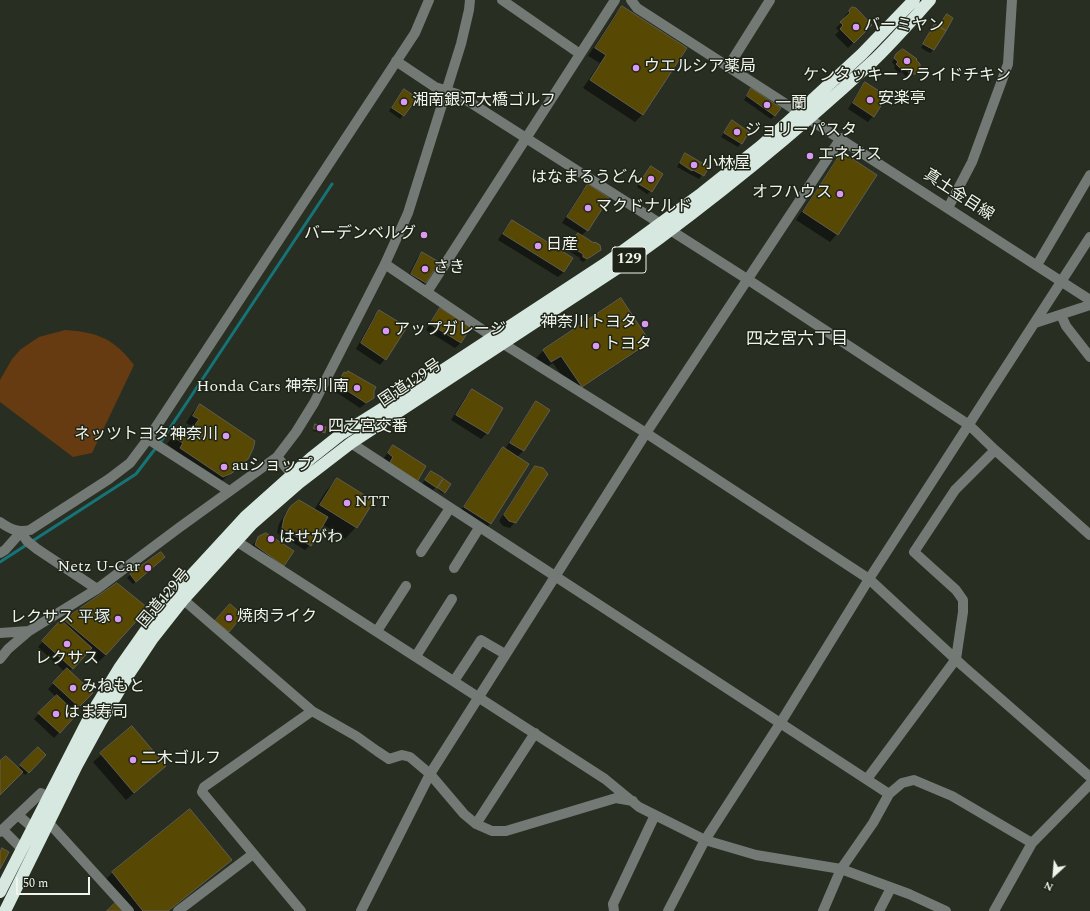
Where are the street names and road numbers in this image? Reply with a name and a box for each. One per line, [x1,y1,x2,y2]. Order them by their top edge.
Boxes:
street label: 真土金目線 [919,166,997,226]
road number: 129 [612,247,646,273]
street label: 国道129号 [376,356,446,412]
street label: 国道129号 [135,565,195,633]

